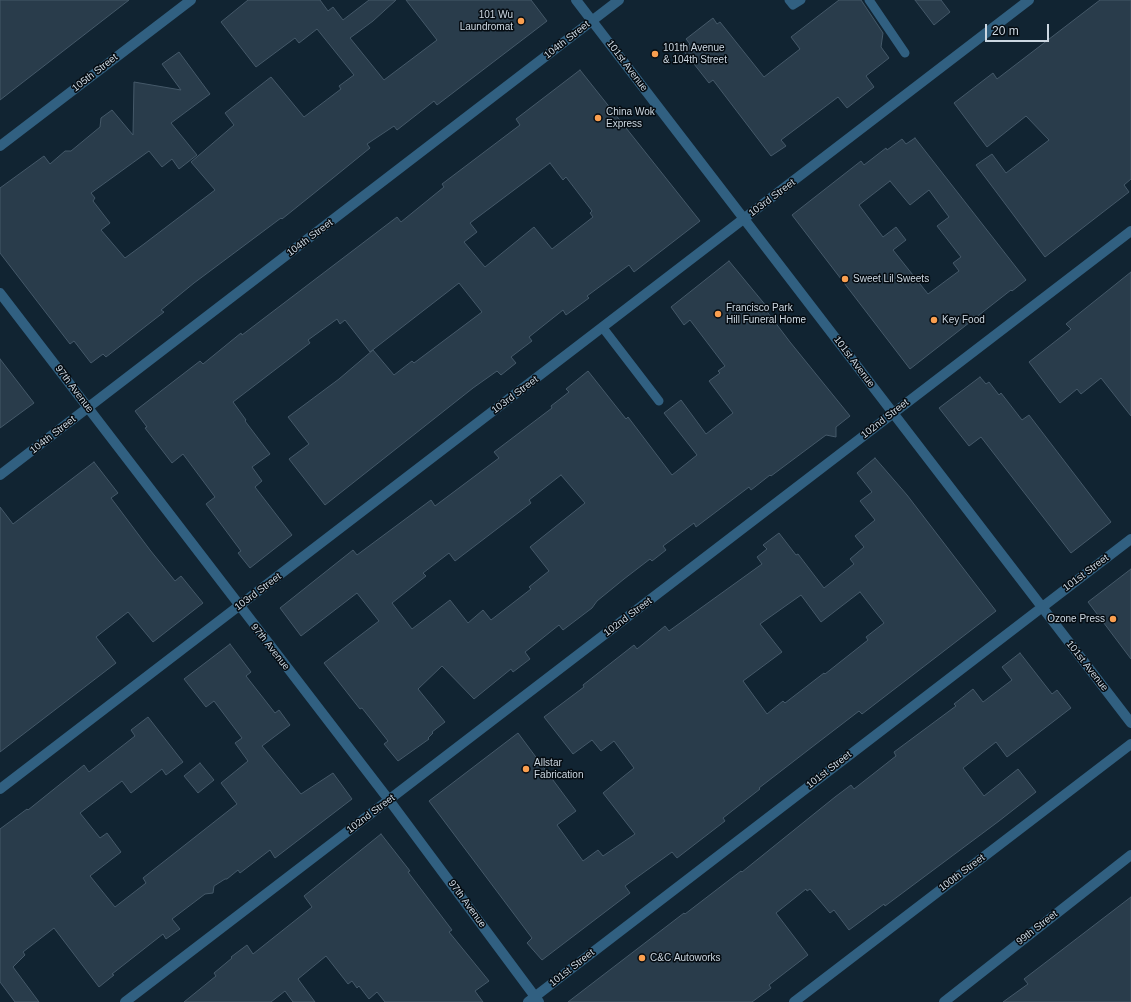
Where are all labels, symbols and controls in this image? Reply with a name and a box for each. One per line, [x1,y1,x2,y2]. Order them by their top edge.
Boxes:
place label: 101 Wu Laundromat [460,9,513,32]
marker: 101 Wu Laundromat [516,16,526,26]
scale bar [987,16,1051,42]
street label: 104th Street [542,19,592,61]
text: 20 m [992,24,1019,38]
street label: 101st Avenue [604,38,650,94]
place label: 101th Avenue & 104th Street [663,42,727,66]
marker: 101th Avenue & 104th Street [650,49,660,59]
street label: 105th Street [70,52,120,94]
place label: China Wok Express [606,106,655,130]
marker: China Wok Express [593,113,603,123]
street label: 103rd Street [746,177,798,219]
street label: 104th Street [285,217,335,259]
place label: Sweet Lil Sweets [853,273,929,285]
marker: Sweet Lil Sweets [840,274,850,284]
place label: Francisco Park Hill Funeral Home [726,302,806,326]
marker: Francisco Park Hill Funeral Home [713,309,723,319]
place label: Key Food [942,314,985,326]
marker: Key Food [929,315,939,325]
street label: 101st Avenue [831,334,877,390]
street label: 97th Avenue [52,363,96,415]
street label: 103rd Street [489,374,541,416]
street label: 102nd Street [859,397,911,441]
street label: 104th Street [28,414,78,456]
street label: 101st Street [1061,552,1111,594]
street label: 103rd Street [232,571,284,613]
street label: 102nd Street [602,595,654,639]
place label: Ozone Press [1047,613,1105,625]
marker: Ozone Press [1108,614,1118,624]
street label: 97th Avenue [248,621,292,673]
street label: 101st Avenue [1064,638,1110,694]
street label: 101st Street [804,749,854,791]
place label: Allstar Fabrication [534,757,583,780]
marker: Allstar Fabrication [521,764,531,774]
street label: 102nd Street [345,792,397,836]
street label: 100th Street [937,852,987,894]
street label: 97th Avenue [446,878,488,930]
street label: 99th Street [1014,908,1060,948]
street label: 101st Street [547,947,597,989]
place label: C&C Autoworks [650,952,721,964]
marker: C&C Autoworks [637,953,647,963]

